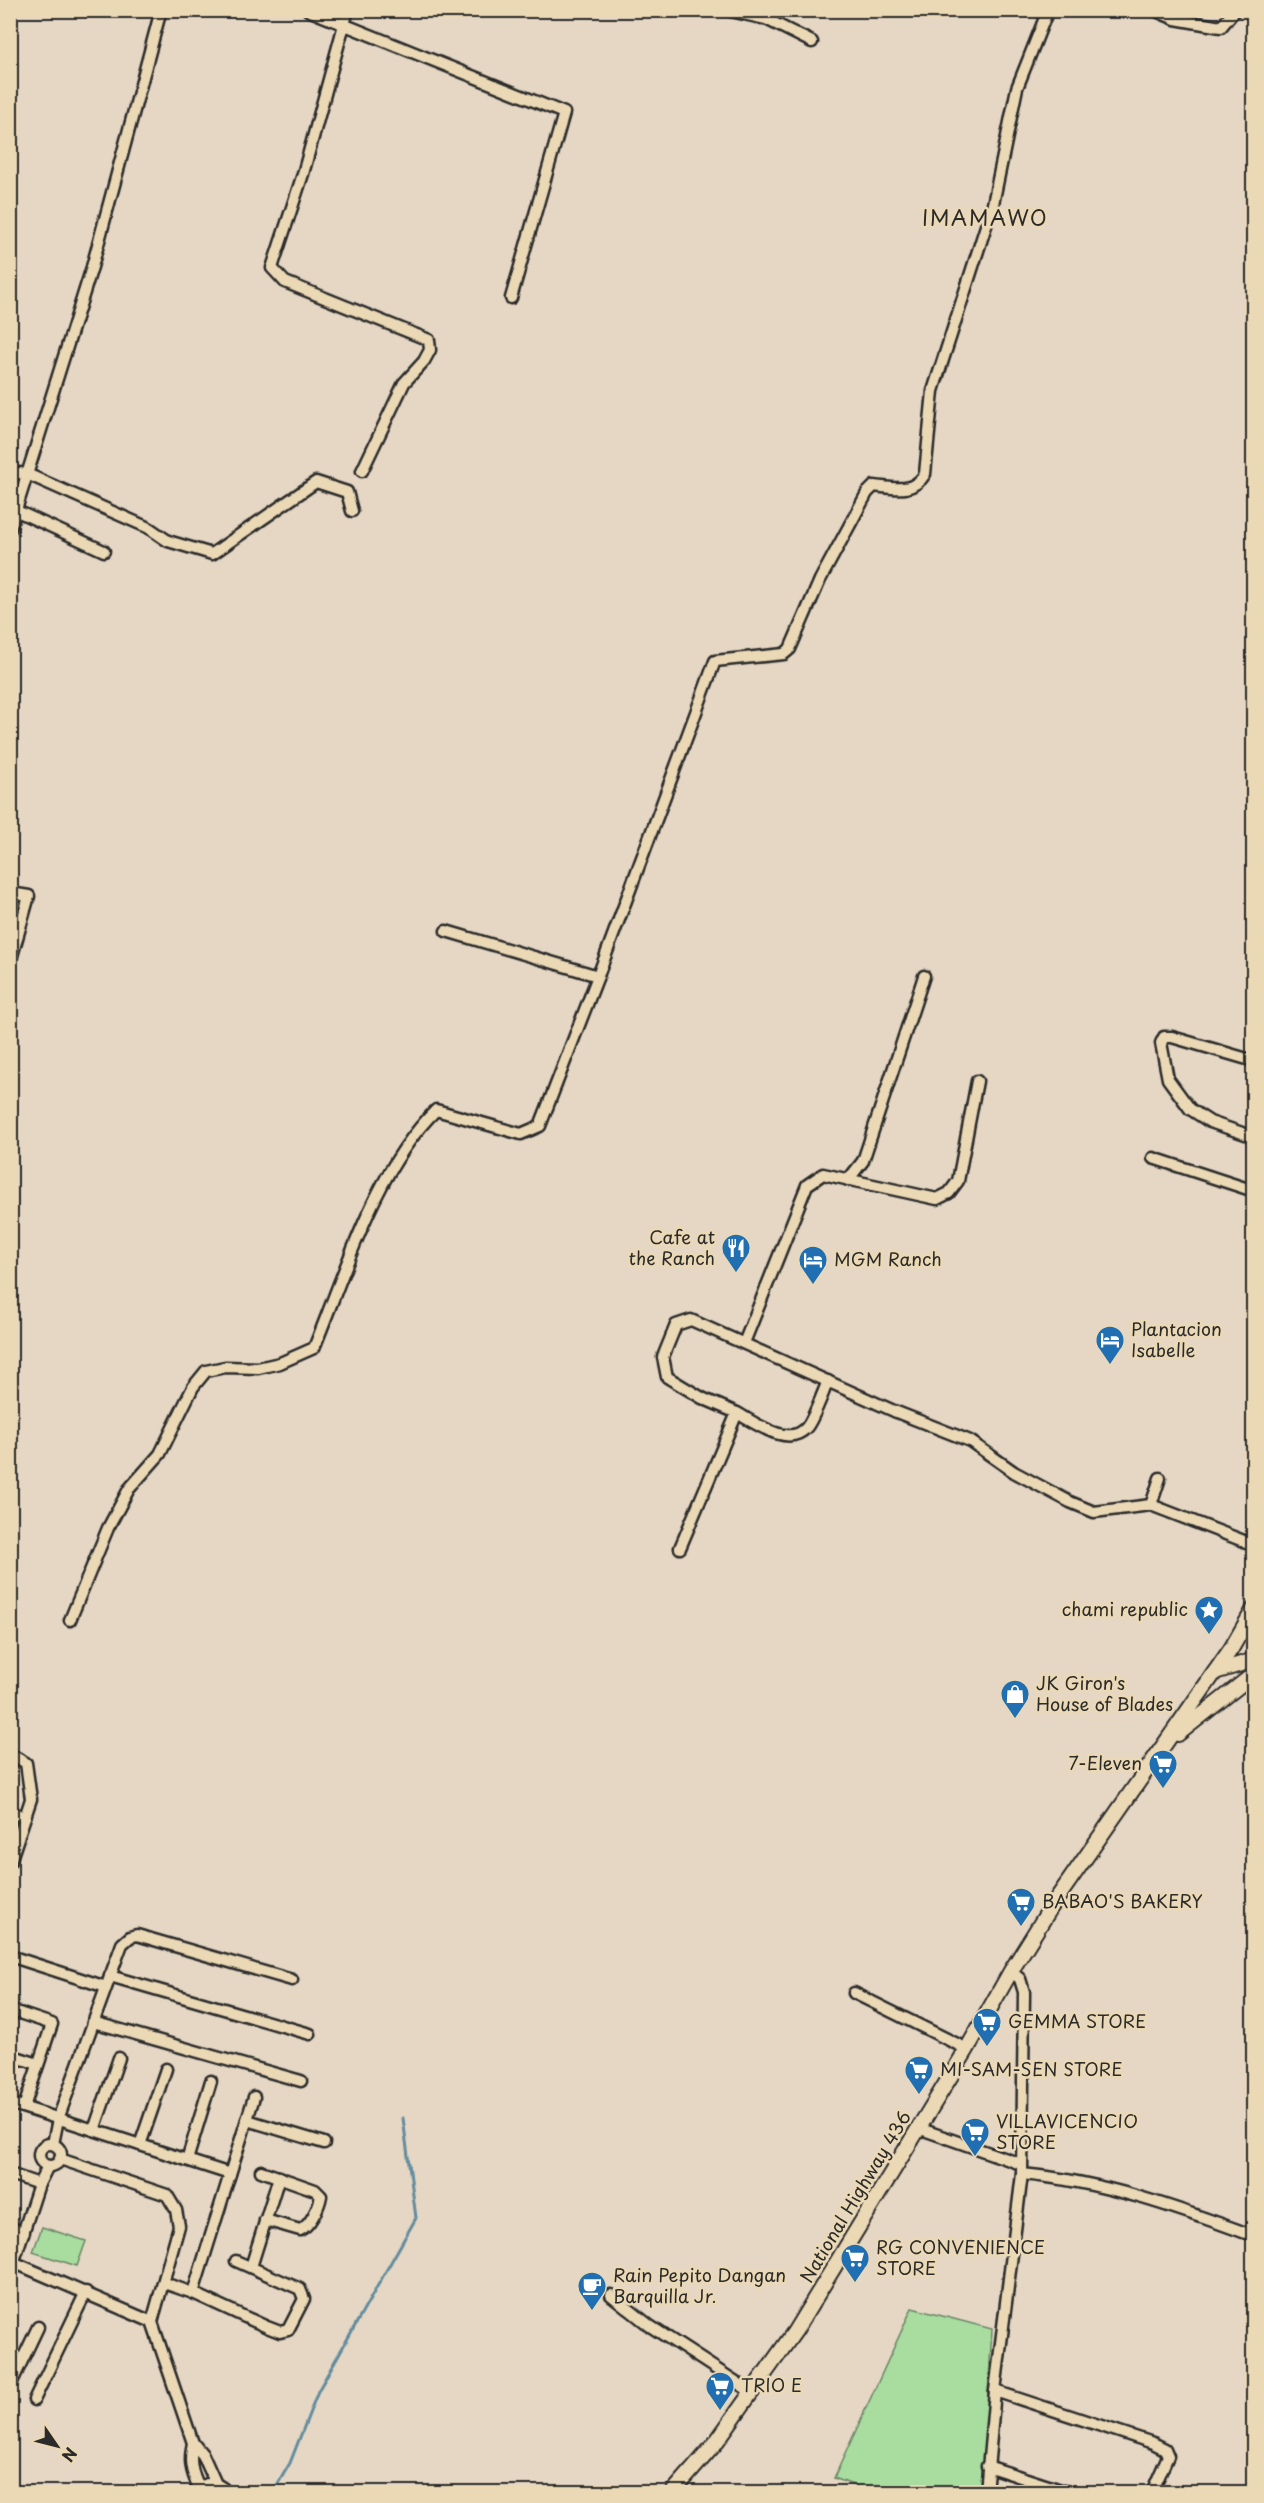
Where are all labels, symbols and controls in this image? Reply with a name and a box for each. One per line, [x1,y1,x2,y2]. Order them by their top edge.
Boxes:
district label: IMAMAWO [922,201,1048,233]
place label: Cafe at the Ranch [629,1223,715,1271]
restaurant icon: Cafe at the Ranch [720,1232,752,1274]
hotel icon: MGM Ranch [797,1244,829,1286]
place label: MGM Ranch [834,1245,942,1272]
place label: Plantacion Isabelle [1131,1315,1222,1363]
hotel icon: Plantacion Isabelle [1094,1324,1126,1366]
place icon: chami republic [1193,1594,1225,1636]
place label: chami republic [1062,1595,1188,1622]
place label: JK Giron's House of Blades [1036,1669,1173,1717]
shop icon: JK Giron's House of Blades [999,1678,1031,1720]
supermarket icon: 7-Eleven [1147,1748,1179,1790]
place label: 7-Eleven [1068,1749,1142,1776]
supermarket icon: BABAO'S BAKERY [1005,1886,1037,1928]
place label: BABAO'S BAKERY [1042,1887,1203,1914]
supermarket icon: GEMMA STORE [971,2006,1003,2048]
place label: GEMMA STORE [1008,2007,1146,2034]
supermarket icon: MI-SAM-SEN STORE [903,2054,935,2096]
place label: MI-SAM-SEN STORE [940,2055,1123,2082]
street label: National Highway 436 [793,2105,917,2287]
place label: VILLAVICENCIO STORE [996,2107,1138,2155]
supermarket icon: VILLAVICENCIO STORE [959,2116,991,2158]
place label: RG CONVENIENCE STORE [876,2233,1045,2281]
supermarket icon: RG CONVENIENCE STORE [839,2242,871,2284]
place label: Rain Pepito Dangan Barquilla Jr. [613,2261,786,2309]
cafe icon: Rain Pepito Dangan Barquilla Jr. [576,2270,608,2312]
supermarket icon: TRIO E [704,2370,736,2412]
place label: TRIO E [741,2371,802,2398]
north arrow [27,2416,87,2476]
text: N [57,2443,84,2467]

